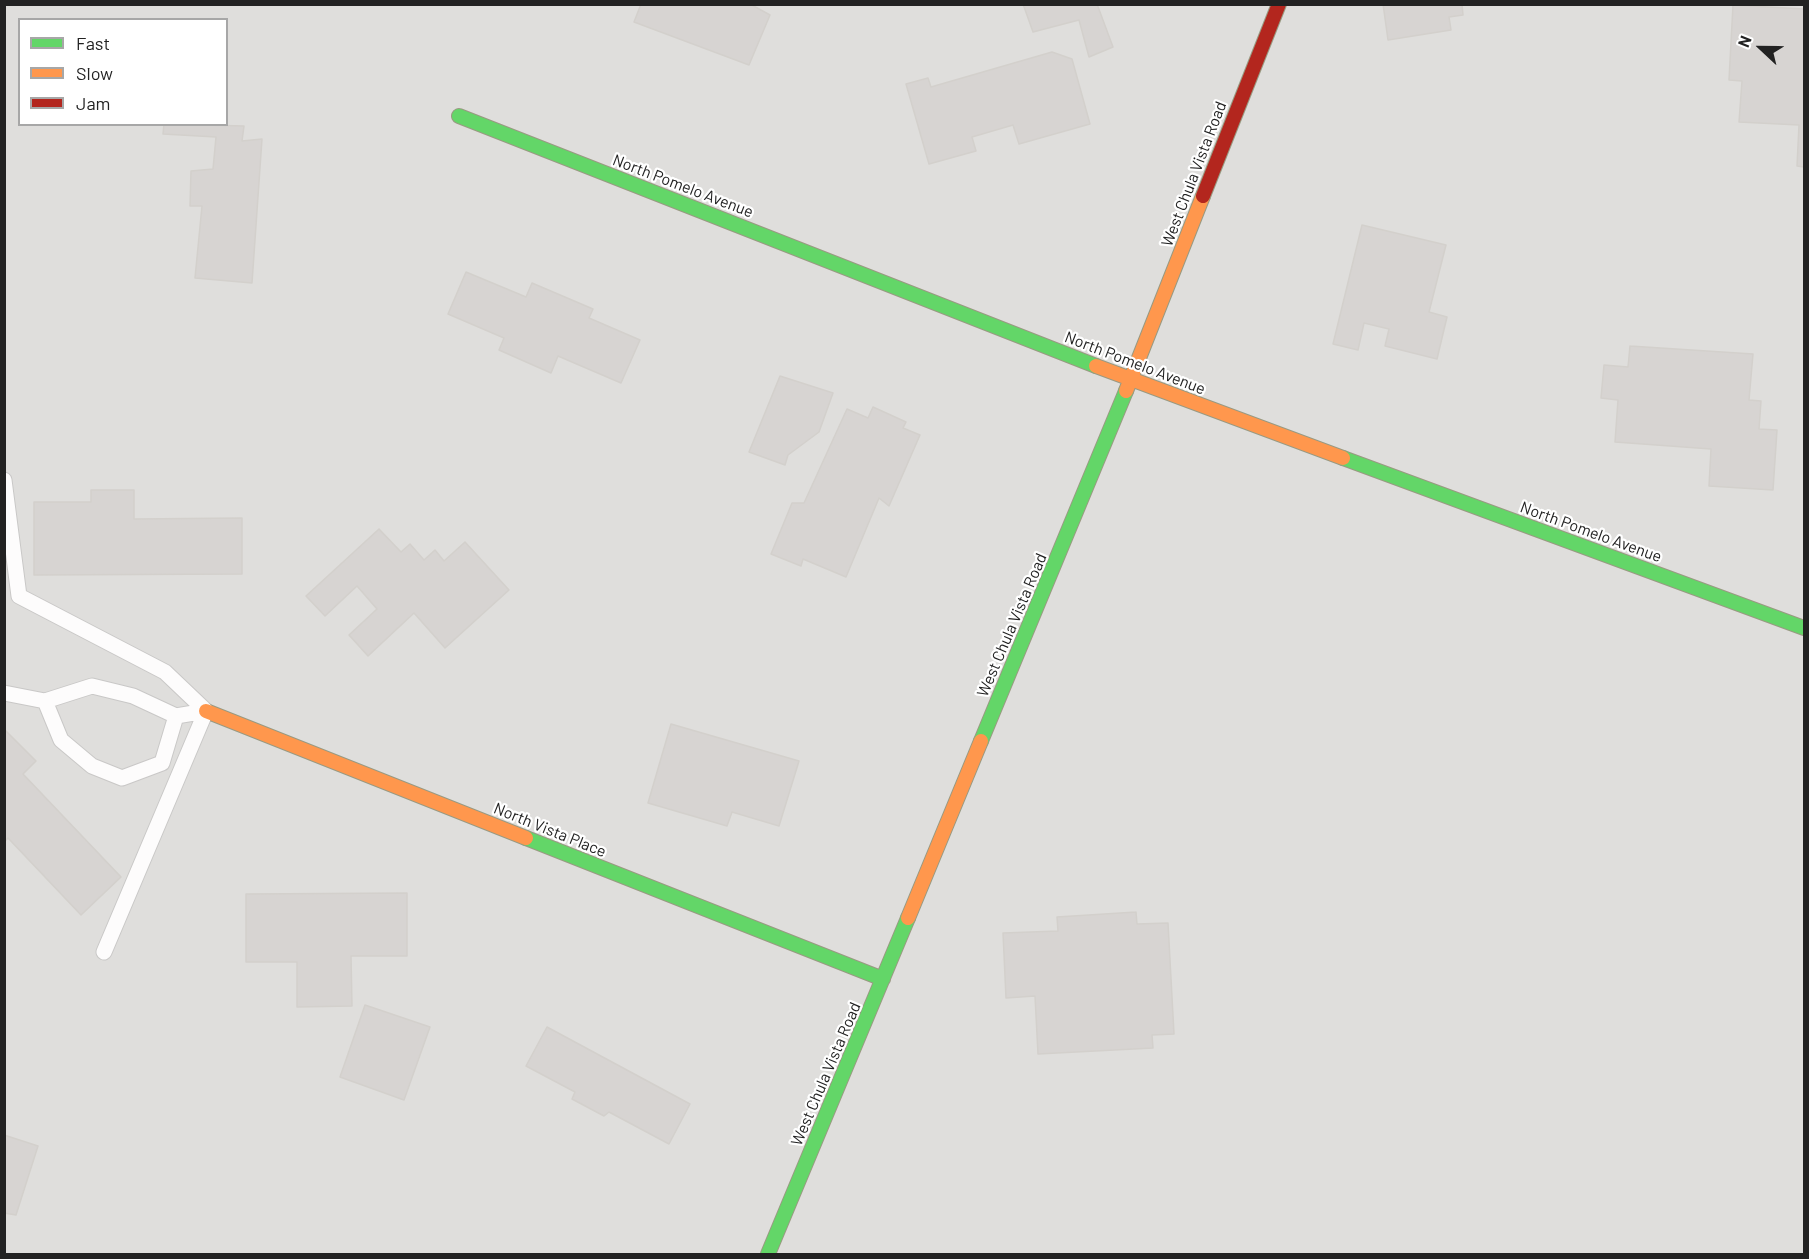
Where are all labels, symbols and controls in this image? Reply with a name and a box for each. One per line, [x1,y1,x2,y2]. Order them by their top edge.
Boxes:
legend [18,18,228,126]
north arrow [1731,18,1791,78]
text: Fast [76,32,110,54]
text: N [1733,33,1755,50]
text: Slow [76,62,113,84]
text: Jam [76,92,110,114]
street label: West Chula Vista Road [1157,99,1231,249]
street label: North Pomelo Avenue [610,150,756,222]
street label: North Pomelo Avenue [1062,327,1208,399]
street label: North Pomelo Avenue [1518,497,1664,567]
street label: West Chula Vista Road [973,550,1051,700]
street label: North Vista Place [491,799,609,861]
street label: West Chula Vista Road [787,999,865,1149]

